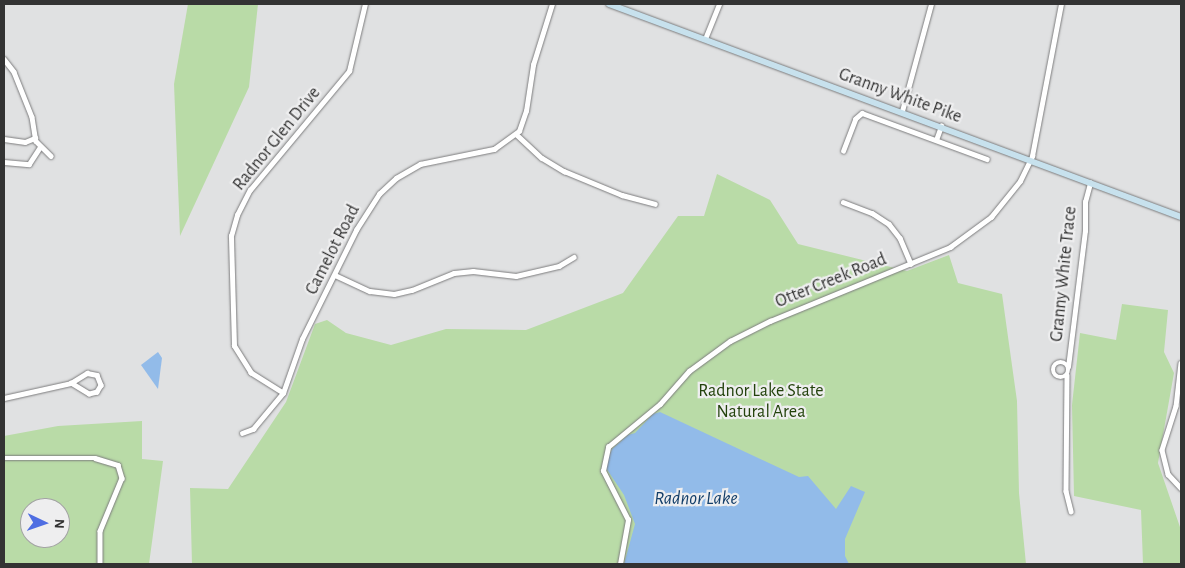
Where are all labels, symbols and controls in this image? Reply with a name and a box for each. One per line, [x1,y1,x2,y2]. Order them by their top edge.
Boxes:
street label: Granny White Pike [836,64,964,128]
street label: Radnor Glen Drive [229,83,325,195]
street label: Camelot Road [301,201,365,299]
street label: Granny White Trace [1046,205,1082,343]
street label: Otter Creek Road [772,249,890,313]
park label: Radnor Lake State Natural Area [698,381,824,424]
water label: Radnor Lake [654,488,738,510]
north arrow [20,498,70,548]
text: N [52,518,66,529]

